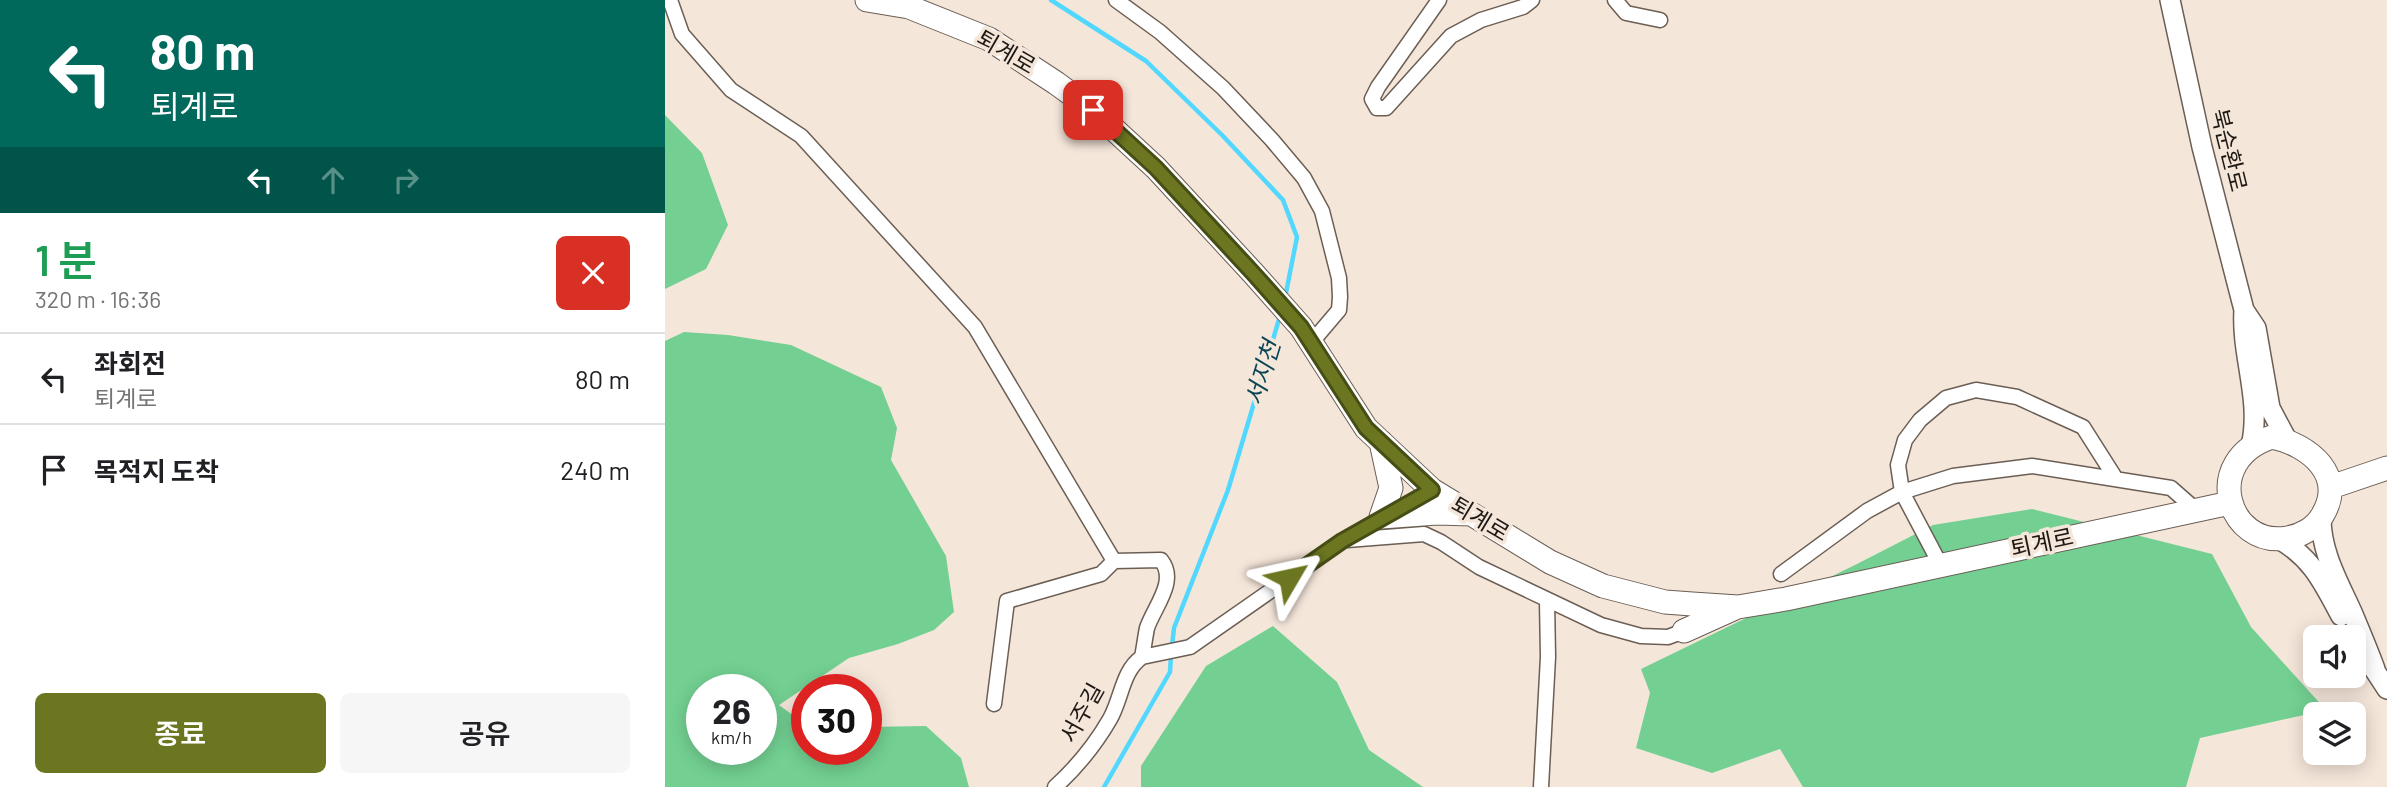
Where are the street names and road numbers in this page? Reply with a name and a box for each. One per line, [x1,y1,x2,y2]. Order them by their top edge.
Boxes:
street label: 퇴계로 [972,23,1041,79]
street label: 북순환로 [2206,105,2254,194]
street label: 퇴계로 [1446,490,1515,546]
street label: 퇴계로 [2008,522,2076,562]
street label: 서주길 [1053,678,1109,747]

